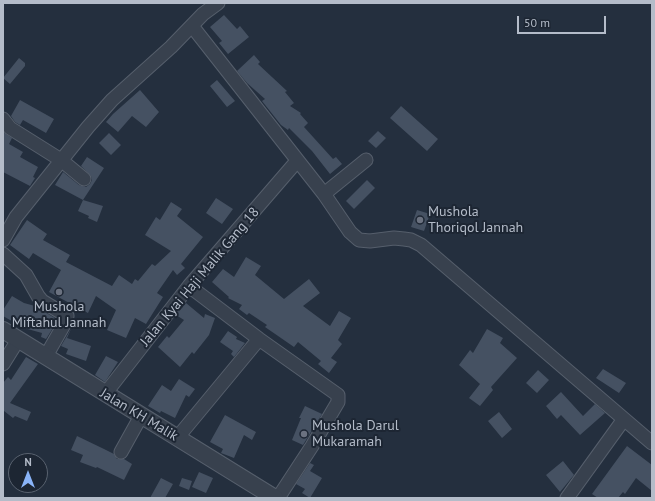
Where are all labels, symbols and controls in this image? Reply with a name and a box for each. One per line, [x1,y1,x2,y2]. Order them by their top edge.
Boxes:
scale bar [519,8,608,34]
text: 50 m [524,15,550,30]
street label: Jalan Kyai Haji Malik Gang 18 [137,204,263,350]
place label: Mushola Thoriqol Jannah [428,204,523,236]
marker: Mushola Thoriqol Jannah [415,215,425,225]
marker: Mushola Miftahul Jannah [54,287,64,297]
place label: Mushola Miftahul Jannah [12,299,106,332]
street label: Jalan KH Malik [97,385,181,445]
place label: Mushola Darul Mukaramah [312,418,399,450]
marker: Mushola Darul Mukaramah [299,429,309,439]
north arrow [8,453,48,493]
text: N [24,455,32,469]

